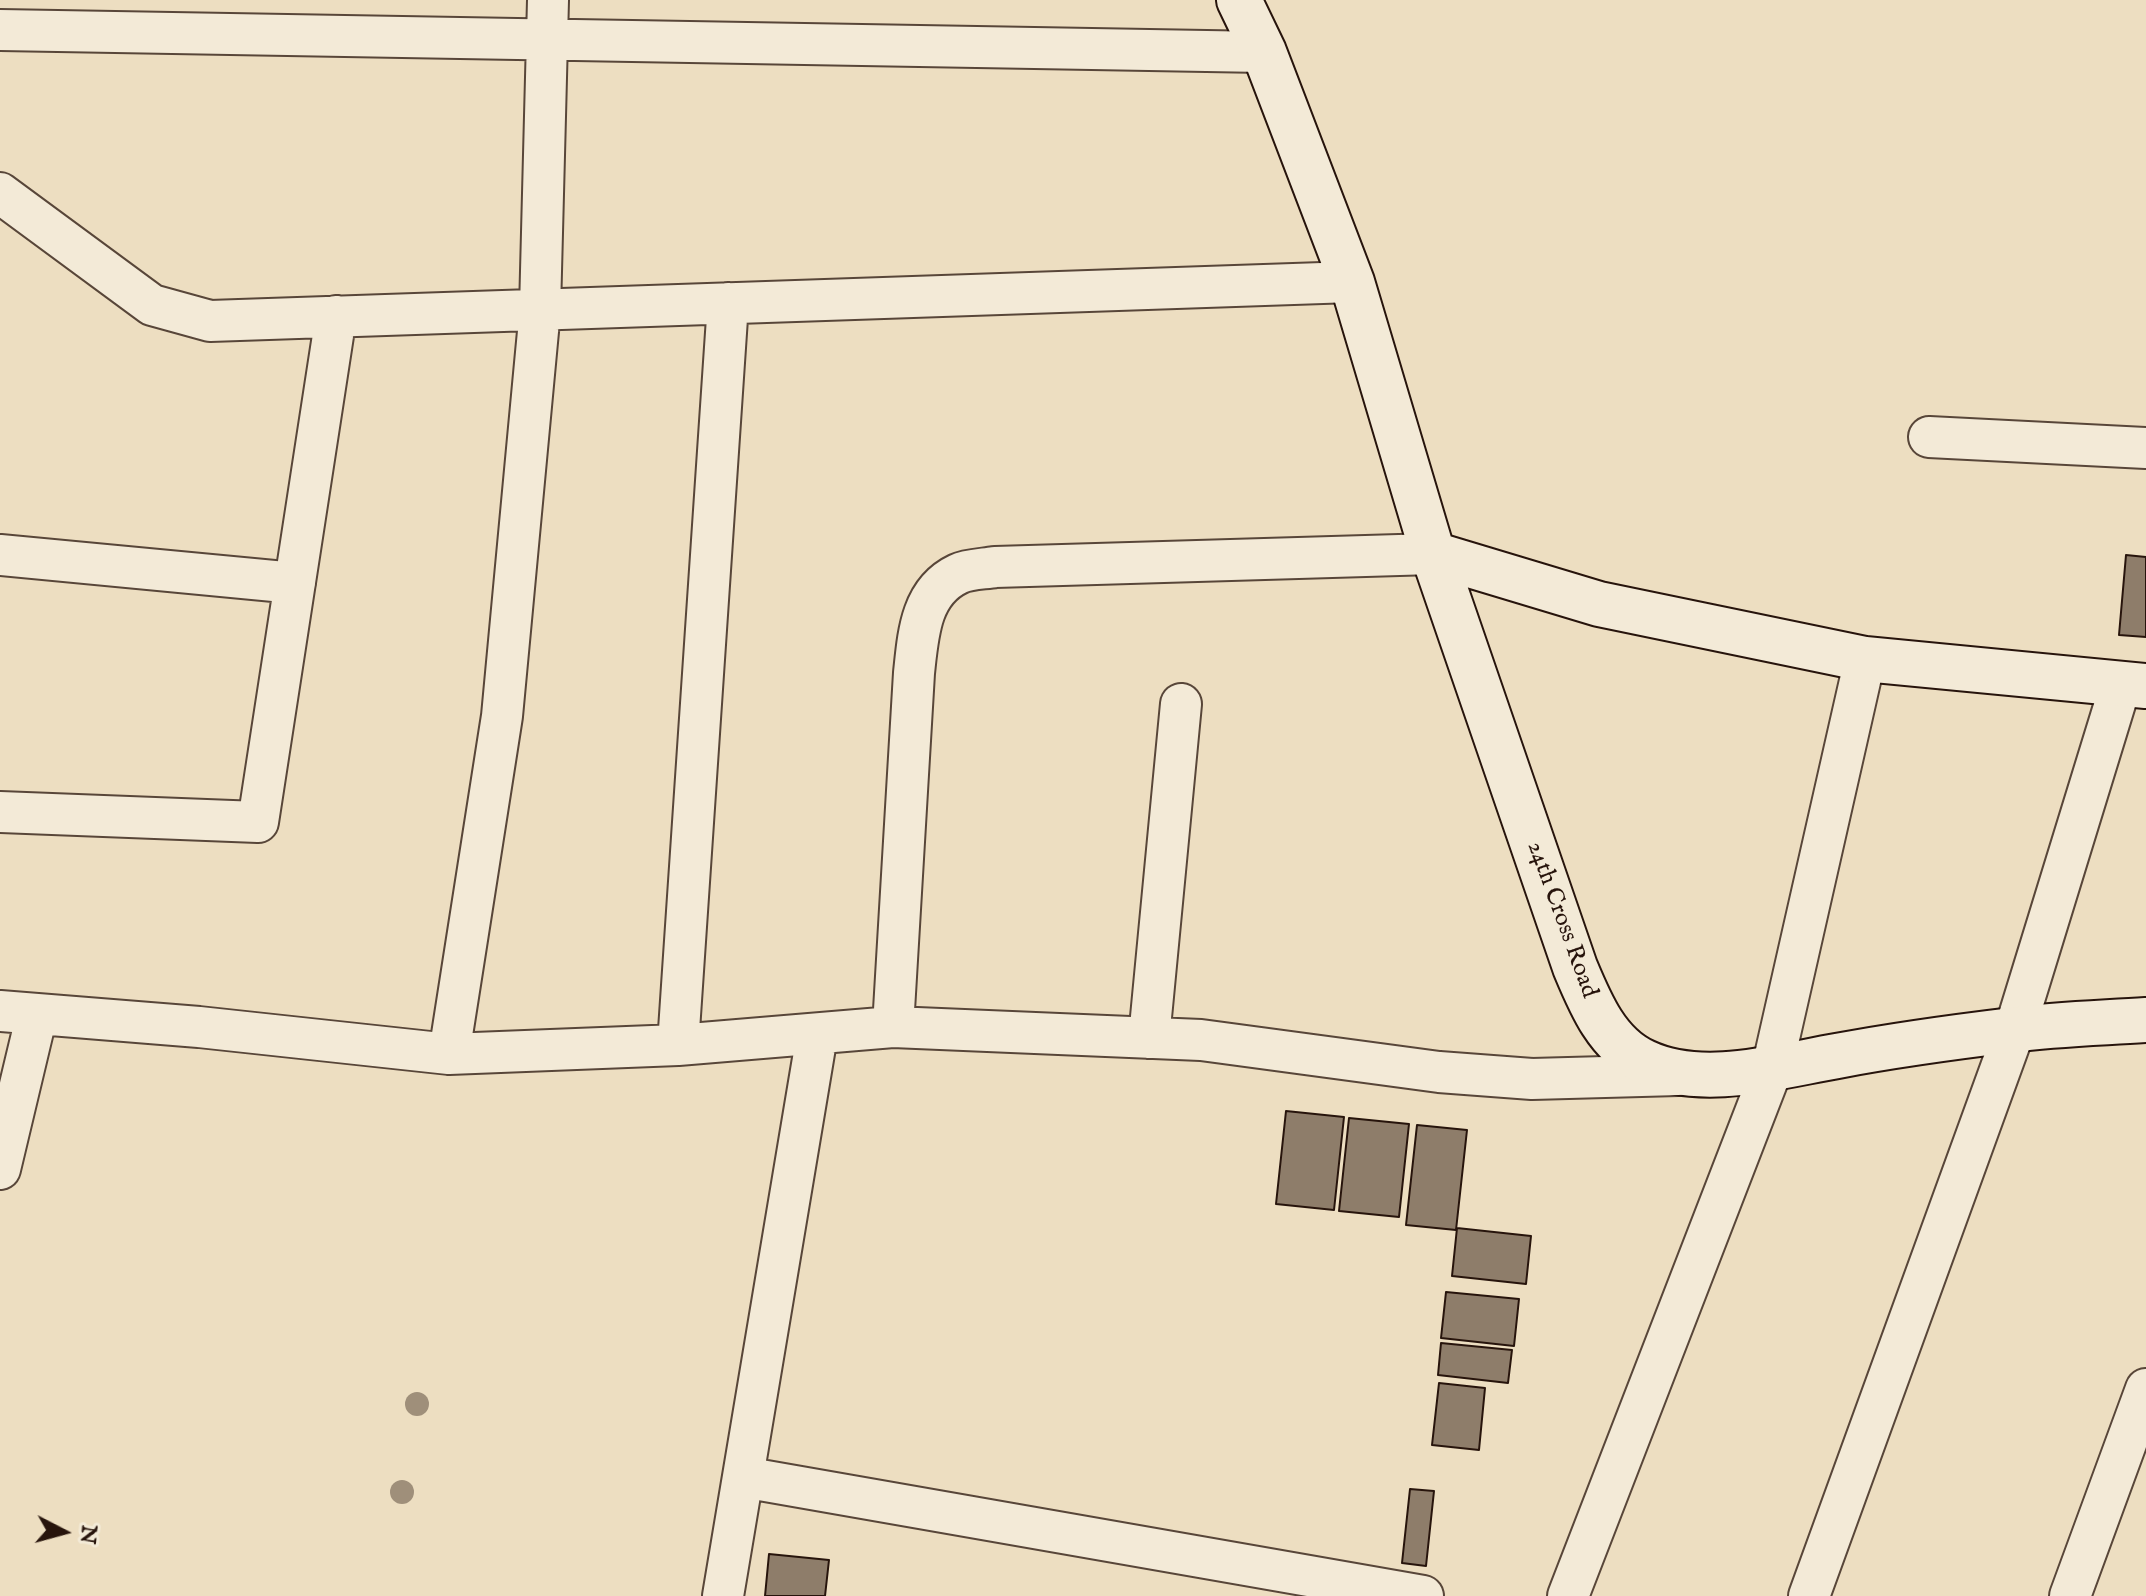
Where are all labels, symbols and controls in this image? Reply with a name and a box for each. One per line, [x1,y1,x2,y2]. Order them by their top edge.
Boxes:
street label: 24th Cross Road [1519,838,1603,1002]
north arrow [24,1492,104,1572]
text: N [73,1524,103,1545]

